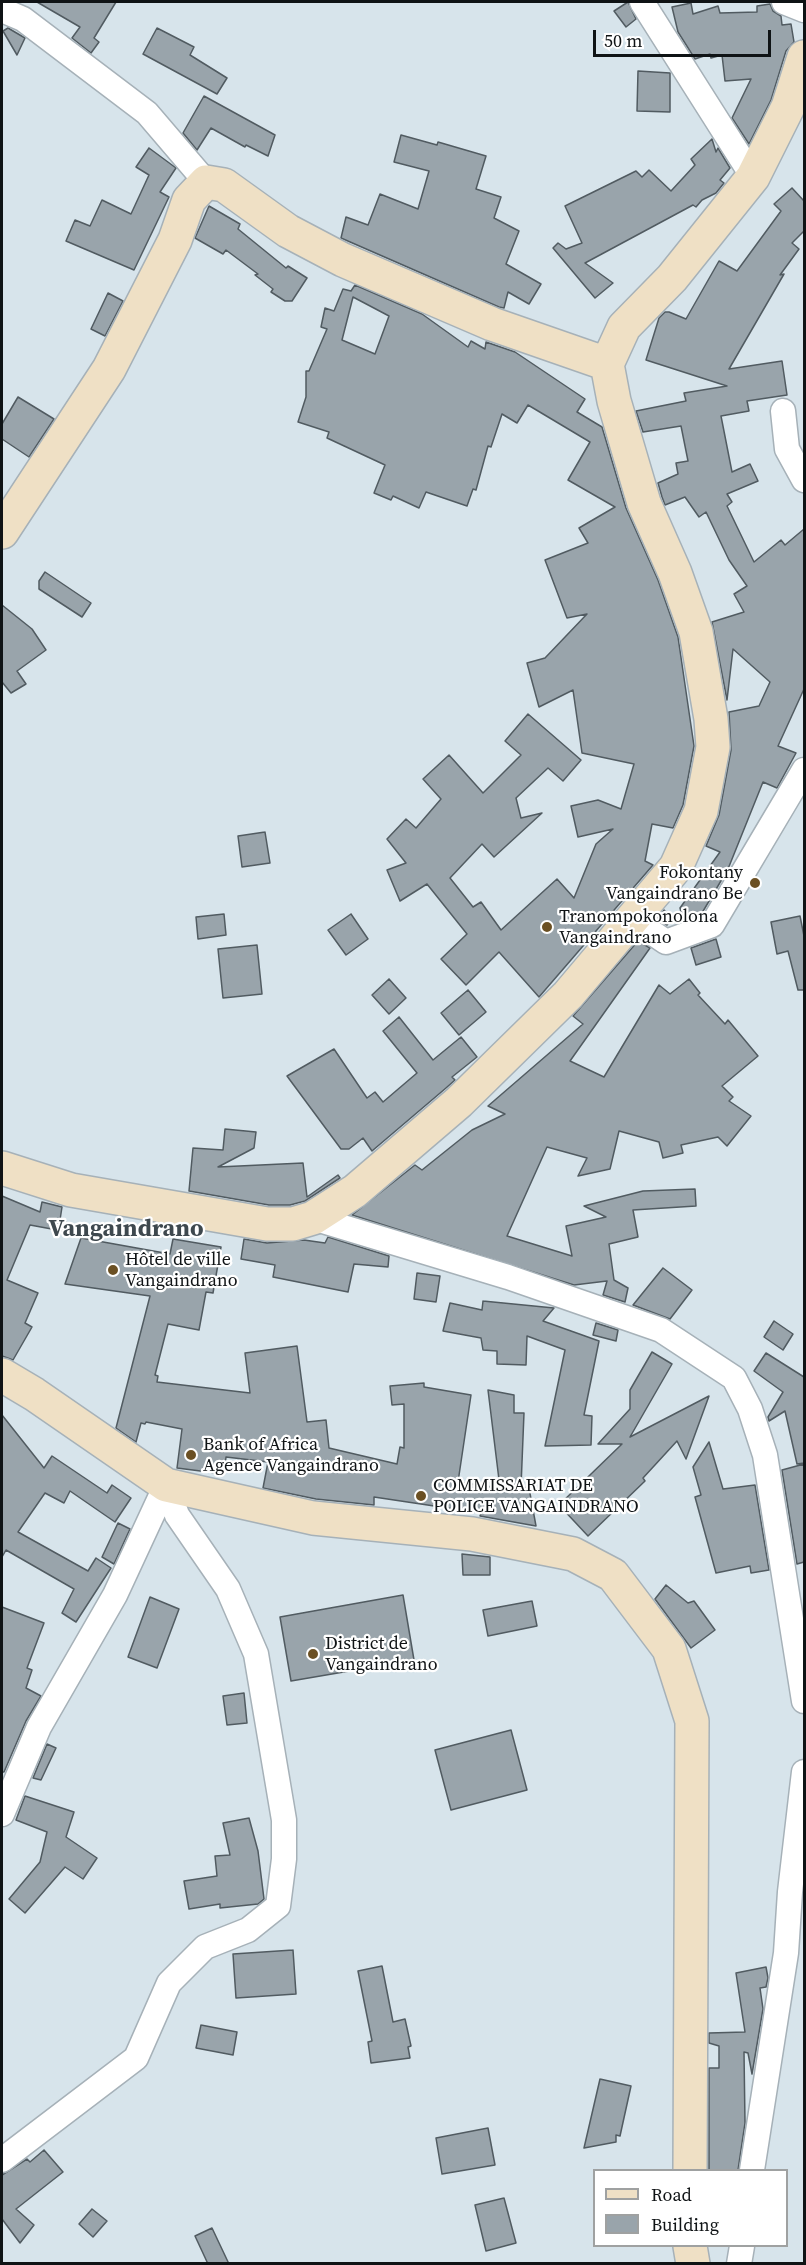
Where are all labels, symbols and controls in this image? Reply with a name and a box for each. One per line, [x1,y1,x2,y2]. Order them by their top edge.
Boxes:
scale bar [596,18,774,56]
text: 50 m [604,28,642,53]
place label: Fokontany Vangaindrano Be [606,862,743,904]
marker: Fokontany Vangaindrano Be [748,876,762,890]
place label: Tranompokonolona Vangaindrano [559,906,718,948]
marker: Tranompokonolona Vangaindrano [540,920,554,934]
district label: Vangaindrano [48,1216,204,1244]
place label: Hôtel de ville Vangaindrano [125,1249,238,1292]
marker: Hôtel de ville Vangaindrano [106,1263,120,1277]
place label: Bank of Africa Agence Vangaindrano [203,1434,379,1476]
marker: Bank of Africa Agence Vangaindrano [184,1448,198,1462]
place label: COMMISSARIAT DE POLICE VANGAINDRANO [433,1475,639,1518]
marker: COMMISSARIAT DE POLICE VANGAINDRANO [414,1489,428,1503]
place label: District de Vangaindrano [325,1633,438,1676]
marker: District de Vangaindrano [306,1647,320,1661]
legend [593,2169,788,2247]
text: Road [651,2182,692,2207]
text: Building [651,2212,719,2237]

